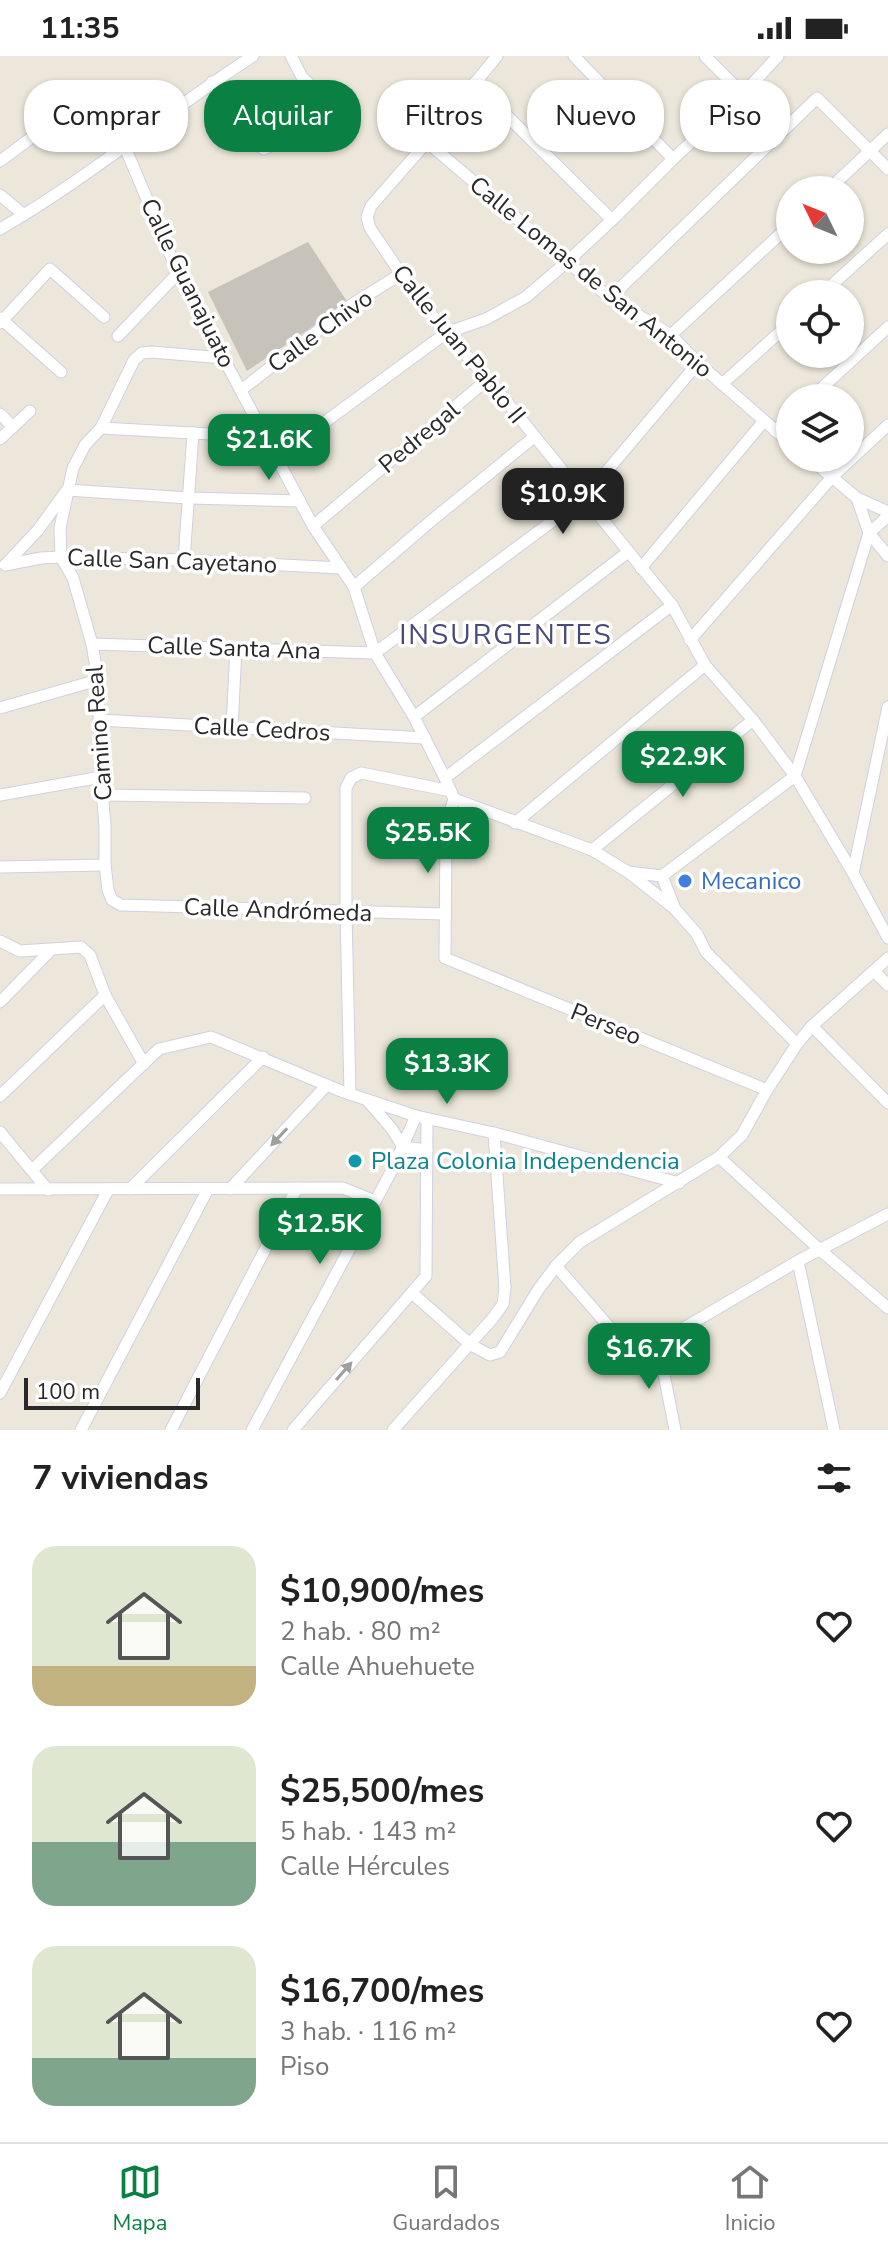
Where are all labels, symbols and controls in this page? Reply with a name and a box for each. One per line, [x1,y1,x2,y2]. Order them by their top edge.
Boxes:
text: 11:35 [40,8,119,49]
chip: Comprar [24,80,188,152]
chip: Alquilar [204,80,361,152]
chip: Filtros [377,80,511,152]
chip: Nuevo [527,80,664,152]
chip: Piso [680,80,790,152]
street label: Calle Lomas de San Antonio [463,169,719,385]
north arrow [776,176,864,264]
map controls [776,176,864,472]
street label: Calle Guanajuato [133,193,243,373]
street label: Calle Juan Pablo II [385,258,533,430]
button: locate [776,280,864,368]
street label: Calle Chivo [261,282,379,380]
button: layers [776,384,864,472]
street label: Pedregal [372,394,466,480]
pin: $21.6K [204,414,334,482]
text: $21.6K [226,422,312,457]
pin: $10.9K [498,468,628,536]
text: $10.9K [520,476,606,511]
street label: Calle San Cayetano [66,541,278,581]
district label: INSURGENTES [399,616,613,654]
street label: Calle Santa Ana [147,629,321,667]
street label: Camino Real [78,664,120,802]
street label: Calle Cedros [193,709,331,749]
pin: $22.9K [618,731,748,799]
text: $22.9K [640,739,726,774]
pin: $25.5K [363,807,493,875]
text: $25.5K [385,815,471,850]
place label: Mecanico [701,865,801,897]
marker: Mecanico [676,872,694,890]
street label: Calle Andrómeda [183,891,373,929]
street label: Perseo [566,995,646,1053]
pin: $13.3K [382,1038,512,1106]
text: $13.3K [404,1046,490,1081]
one-way arrow [270,1127,288,1146]
place label: Plaza Colonia Independencia [371,1145,680,1177]
marker: Plaza Colonia Independencia [346,1152,364,1170]
pin: $12.5K [255,1198,385,1266]
text: $12.5K [277,1206,363,1241]
pin: $16.7K [584,1323,714,1391]
text: $16.7K [606,1331,692,1366]
one-way arrow [335,1361,352,1381]
scale bar [24,1374,200,1410]
text: 100 m [36,1377,100,1407]
text: 7 viviendas [32,1455,209,1501]
icon: filters [812,1456,856,1500]
text: $10,900/mes [280,1568,484,1614]
icon: home [96,1578,192,1674]
icon: heart [812,1604,856,1648]
text: 2 hab. · 80 m² [280,1614,441,1649]
text: Calle Ahuehuete [280,1649,475,1684]
text: $25,500/mes [280,1768,484,1814]
icon: home [96,1778,192,1874]
icon: heart [812,1804,856,1848]
text: 5 hab. · 143 m² [280,1814,456,1849]
text: Calle Hércules [280,1849,450,1884]
text: $16,700/mes [280,1968,484,2014]
icon: home [96,1978,192,2074]
icon: heart [812,2004,856,2048]
text: 3 hab. · 116 m² [280,2014,456,2049]
text: Piso [280,2049,329,2084]
tab: Mapa [112,2160,167,2238]
tab: Guardados [392,2160,500,2238]
tab: Inicio [725,2160,776,2238]

